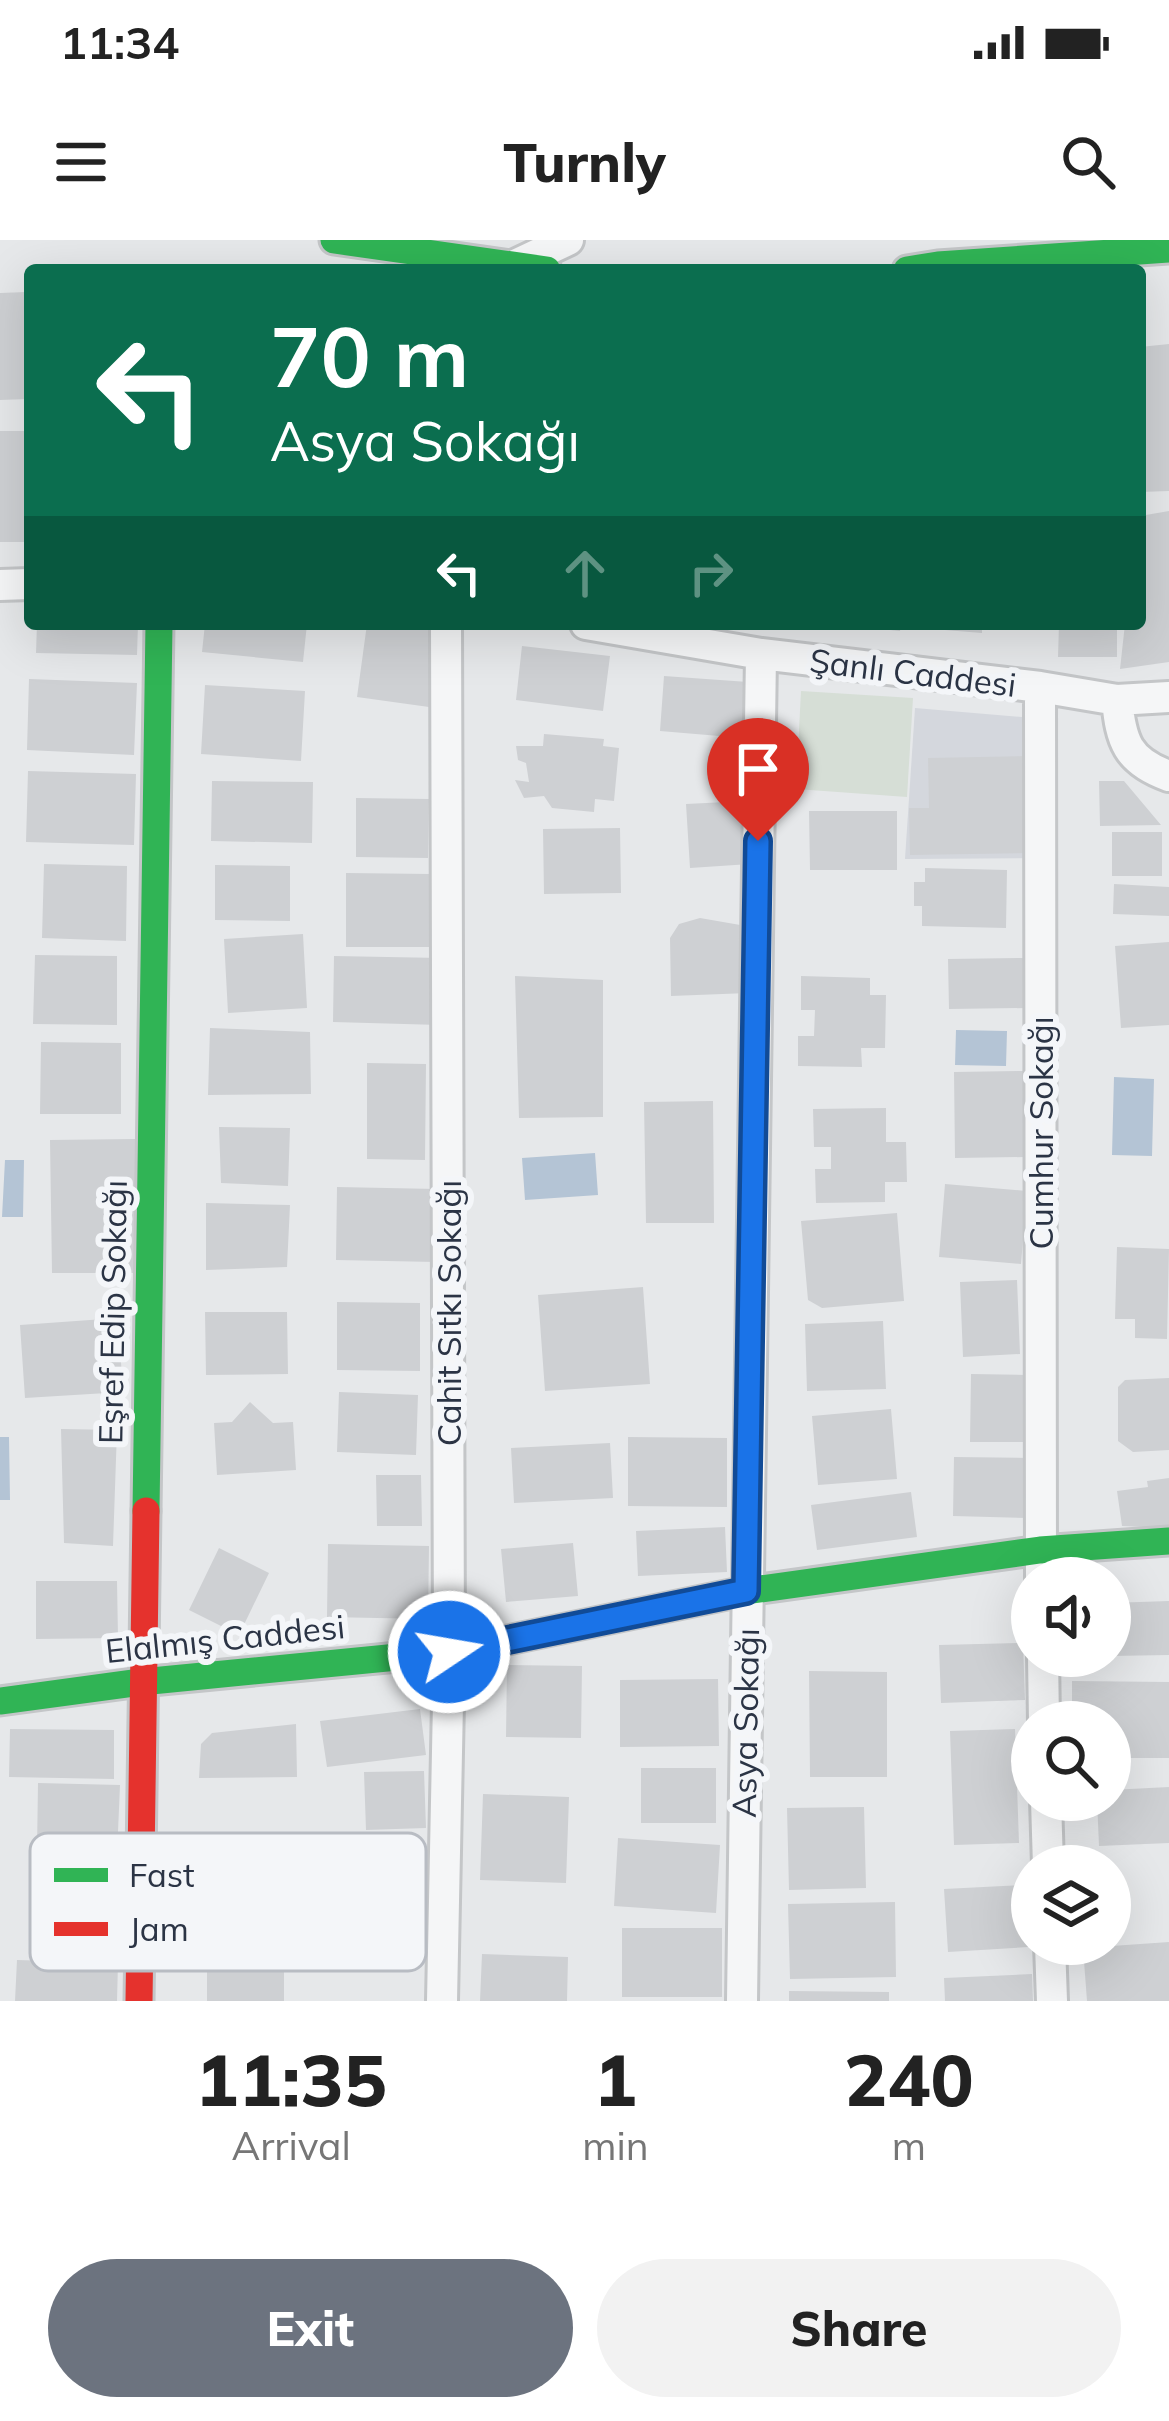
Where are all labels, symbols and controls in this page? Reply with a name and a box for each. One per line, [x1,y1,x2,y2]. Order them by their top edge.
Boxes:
text: 11:34 [60,14,179,70]
text: Turnly [503,128,666,196]
icon: menu [48,129,114,195]
icon: search [1055,129,1121,195]
text: 70 m [270,303,469,408]
icon: left [72,312,228,468]
text: Asya Sokağı [270,407,580,475]
icon: left [426,540,492,606]
icon: ahead [552,540,618,606]
icon: right [678,540,744,606]
street label: Şanlı Caddesi [807,639,1019,705]
pin [707,718,809,841]
icon: arrive [725,736,791,802]
street label: Cumhur Sokağı [1020,1017,1061,1249]
street label: Eşref Edip Sokağı [89,1180,135,1444]
street label: Cahit Sıtkı Sokağı [428,1180,469,1446]
map controls [1011,1557,1131,1965]
button: sound [1011,1557,1131,1677]
position arrow [386,1589,512,1715]
street label: Elalmış Caddesi [103,1605,347,1671]
street label: Asya Sokağı [723,1628,767,1818]
button: search [1011,1701,1131,1821]
legend [30,1833,426,1971]
button: layers [1011,1845,1131,1965]
text: Fast [129,1854,194,1895]
text: Jam [129,1908,189,1949]
text: 11:35 [195,2034,387,2124]
text: 1 [594,2034,637,2124]
text: 240 [844,2034,974,2124]
text: Arrival [231,2121,351,2170]
text: min [582,2121,649,2170]
text: m [892,2121,926,2170]
button: Exit [48,2259,573,2397]
button: Share [597,2259,1121,2397]

